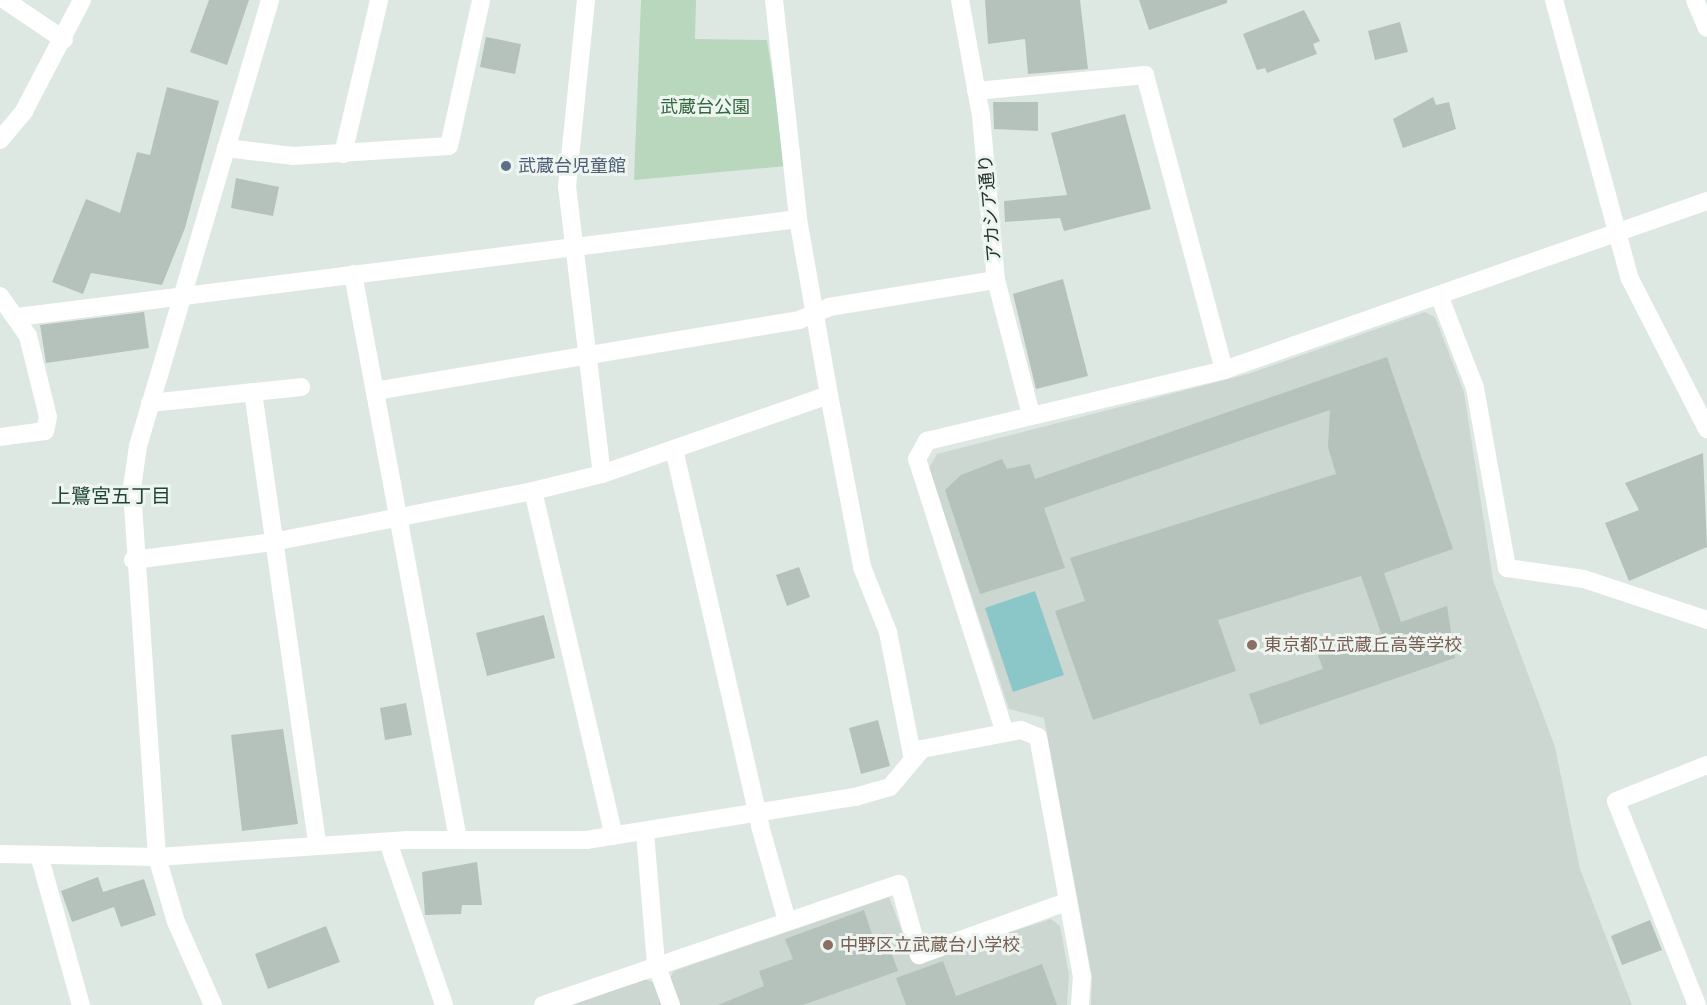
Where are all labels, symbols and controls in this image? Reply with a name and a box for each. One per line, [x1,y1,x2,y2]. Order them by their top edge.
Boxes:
park label: 武蔵台公園 [660,96,750,118]
street label: アカシア通り [975,153,1005,263]
place label: 武蔵台児童館 [518,155,626,177]
marker: 武蔵台児童館 [499,159,513,173]
district label: 上鷺宮五丁目 [51,484,171,508]
place label: 東京都立武蔵丘高等学校 [1264,634,1462,656]
marker: 東京都立武蔵丘高等学校 [1245,638,1259,652]
place label: 中野区立武蔵台小学校 [840,934,1020,956]
marker: 中野区立武蔵台小学校 [821,938,835,952]

